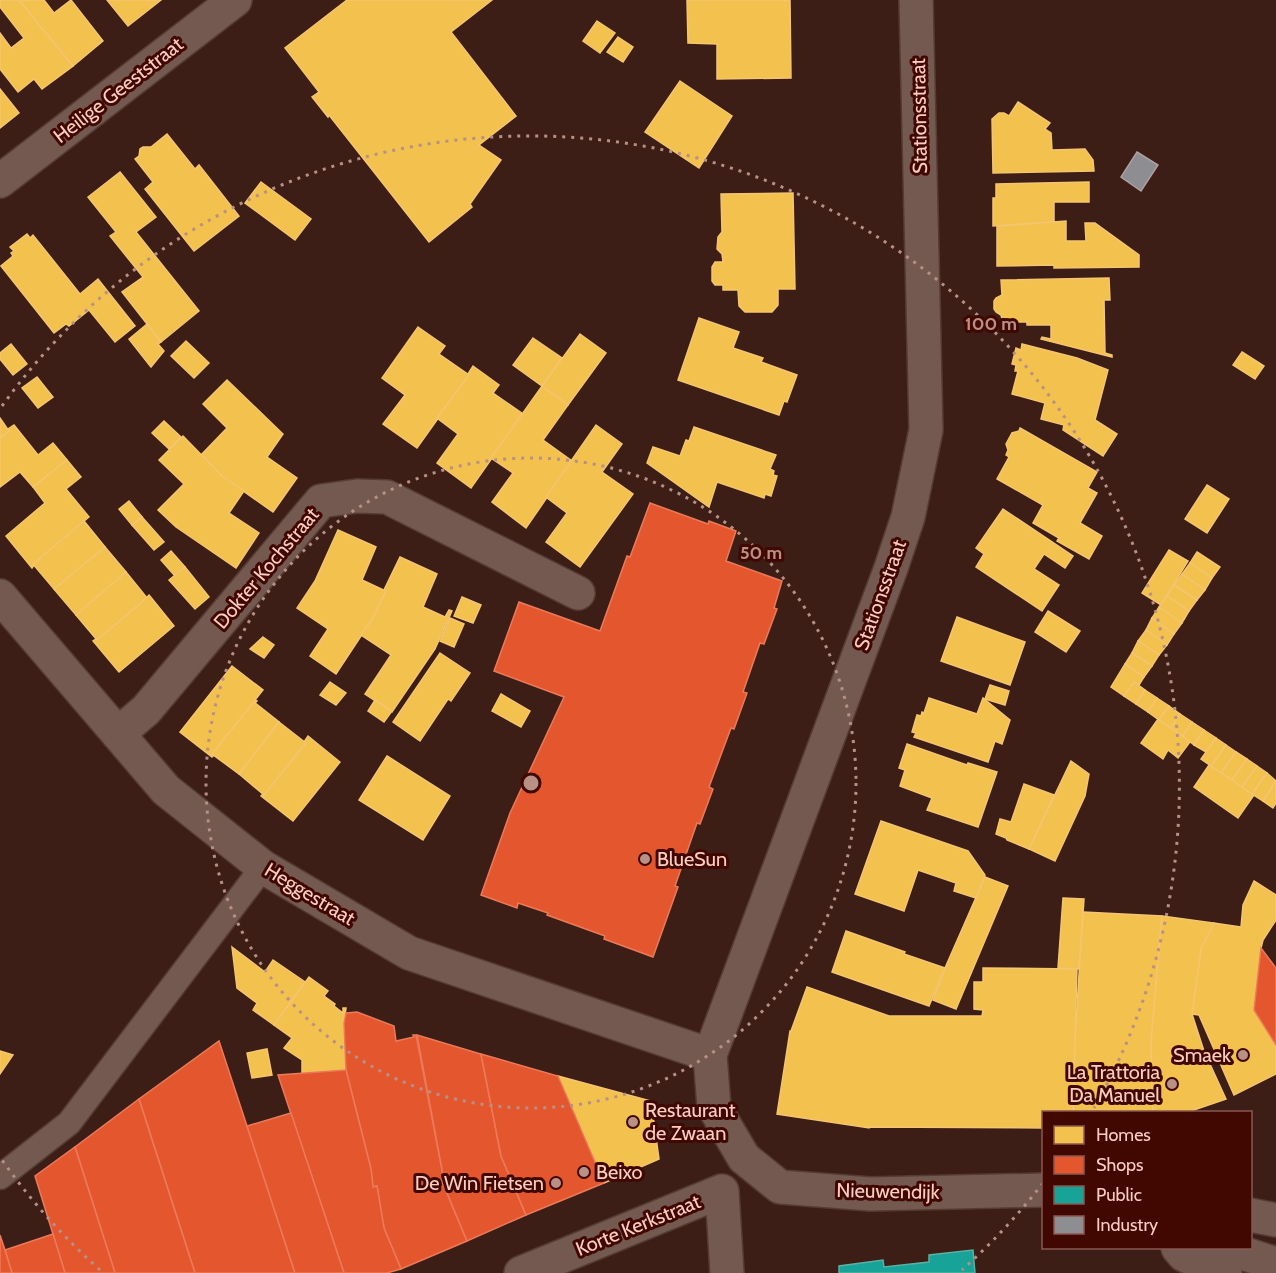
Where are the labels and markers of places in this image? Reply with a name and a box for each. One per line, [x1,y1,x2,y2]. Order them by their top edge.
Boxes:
centre of rings [521,773,541,793]
place label: BlueSun [657,847,727,871]
marker: BlueSun [638,852,652,866]
place label: Smaek [1173,1043,1231,1067]
marker: Smaek [1236,1048,1250,1062]
place label: La Trattoria Da Manuel [1067,1060,1160,1107]
marker: La Trattoria Da Manuel [1165,1077,1179,1091]
place label: Restaurant de Zwaan [645,1098,736,1145]
marker: Restaurant de Zwaan [626,1115,640,1129]
place label: Beixo [596,1160,643,1184]
marker: Beixo [577,1165,591,1179]
place label: De Win Fietsen [415,1171,544,1195]
marker: De Win Fietsen [549,1176,563,1190]

